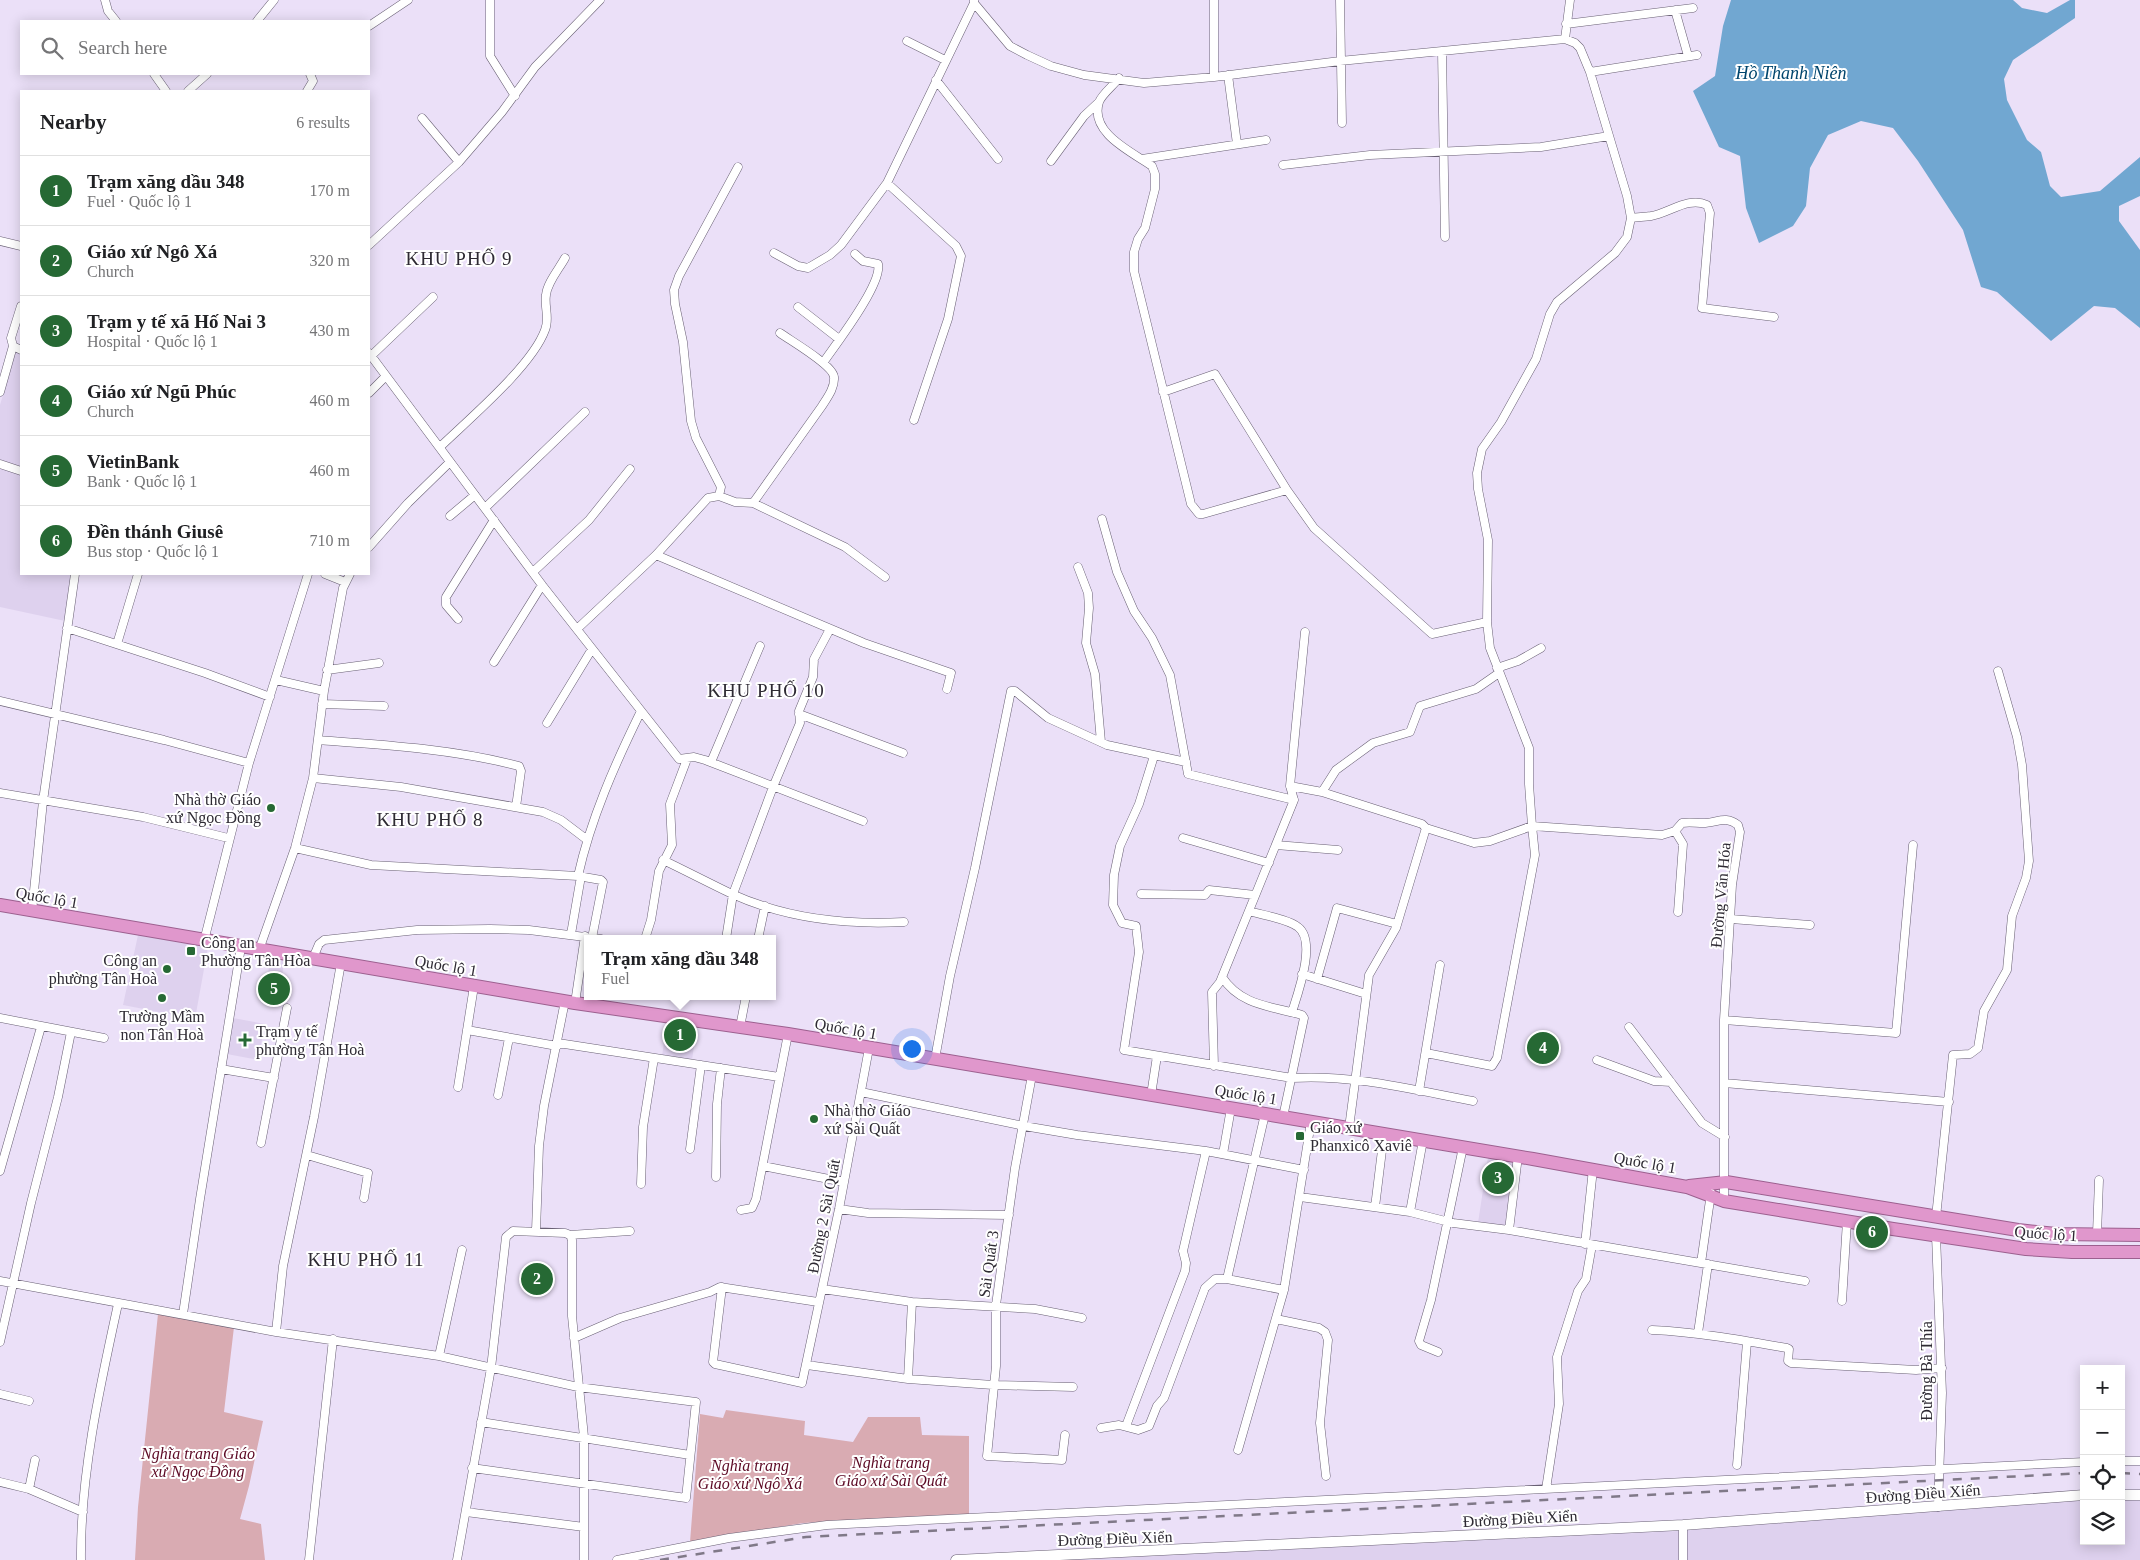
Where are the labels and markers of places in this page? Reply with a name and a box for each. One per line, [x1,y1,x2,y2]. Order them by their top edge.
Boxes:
place label: Nhà thờ Giáo xứ Ngọc Đồng [166,791,261,827]
marker: Nhà thờ Giáo xứ Ngọc Đồng [265,802,277,814]
place label: Công an Phường Tân Hòa [201,934,310,970]
marker: Công an Phường Tân Hòa [185,945,197,957]
place label: Công an phường Tân Hoà [49,952,157,988]
marker: Công an phường Tân Hoà [161,963,173,975]
pin: 5 [258,970,290,1008]
marker: Trường Mầm non Tân Hoà [156,992,168,1004]
place label: Trường Mầm non Tân Hoà [119,1008,205,1043]
pin: 1 [664,1016,696,1054]
place label: Trạm y tế phường Tân Hoà [256,1023,364,1059]
pin: 4 [1527,1029,1559,1067]
marker: Trạm y tế phường Tân Hoà [238,1033,252,1047]
place label: Nhà thờ Giáo xứ Sài Quất [824,1102,911,1137]
marker: Nhà thờ Giáo xứ Sài Quất [808,1113,820,1125]
place label: Giáo xứ Phanxicô Xaviê [1310,1119,1412,1154]
marker: Giáo xứ Phanxicô Xaviê [1294,1130,1306,1142]
pin: 3 [1482,1159,1514,1197]
pin: 6 [1856,1213,1888,1251]
pin: 2 [521,1260,553,1298]

